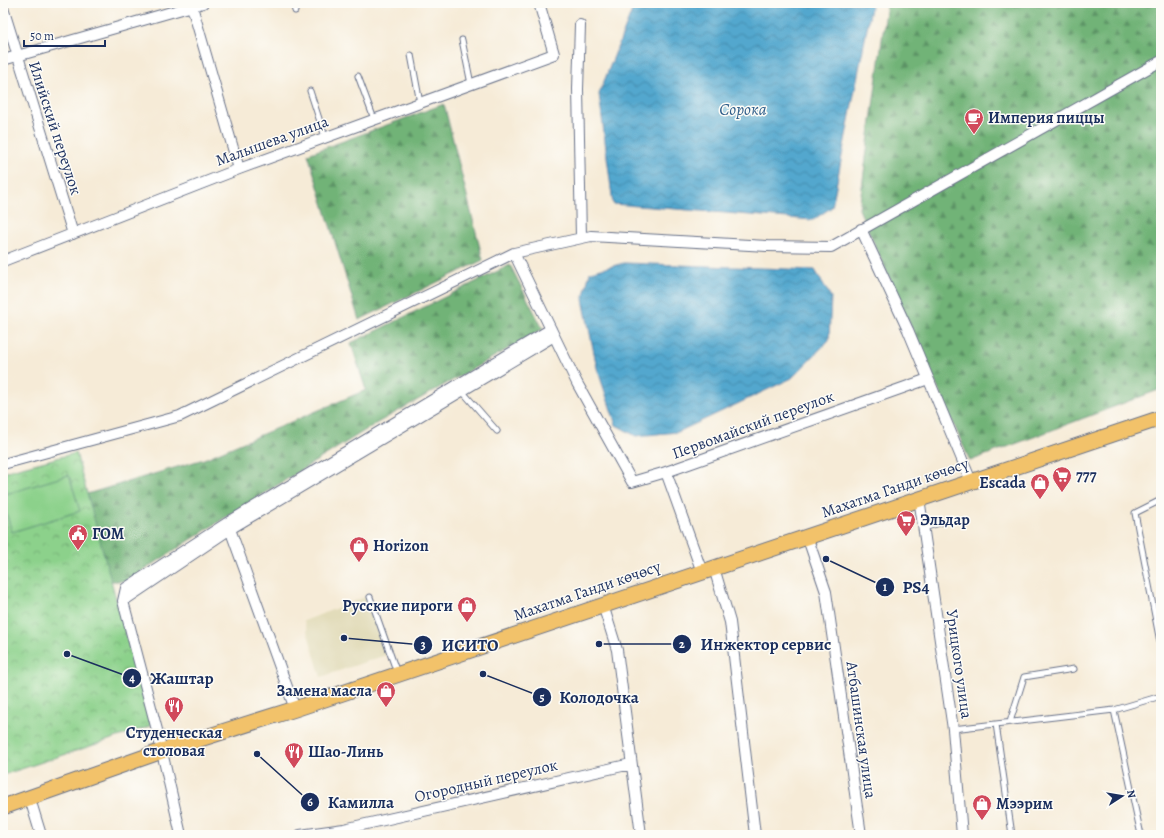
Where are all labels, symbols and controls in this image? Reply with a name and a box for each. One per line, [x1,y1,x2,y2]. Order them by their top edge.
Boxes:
scale bar [24,22,105,48]
text: 50 m [30,28,54,44]
street label: Илийский переулок [23,58,87,198]
water label: Сорока [719,98,767,121]
cafe icon: Империя пиццы [963,107,985,135]
place label: Империя пиццы [988,107,1105,129]
street label: Малышева улица [212,110,332,172]
street label: Первомайский переулок [669,385,837,465]
street label: Махатма Ганди көчөсү [819,452,972,524]
supermarket icon: 777 [1051,465,1073,493]
place label: 777 [1076,465,1097,487]
place label: Escada [979,472,1026,494]
shop icon: Escada [1029,472,1051,500]
supermarket icon: Эльдар [895,509,917,537]
place label: Эльдар [920,509,970,531]
public building icon: ГОМ [67,523,89,551]
place label: ГОМ [92,523,125,545]
shop icon: Horizon [348,535,370,563]
place label: Horizon [373,535,429,557]
street label: Махатма Ганди көчөсү [511,555,664,627]
callout: PS4 [875,572,937,601]
text: PS4 [903,576,929,599]
text: 1 [883,579,888,595]
place label: Русские пироги [342,595,453,617]
shop icon: Русские пироги [456,595,478,623]
street label: Урицкого улица [940,608,978,721]
callout: Инжектор сервис [672,629,839,658]
callout: ИСИТО [413,630,506,659]
text: Инжектор сервис [701,633,831,656]
text: ИСИТО [442,634,498,657]
text: 2 [679,636,685,652]
text: 3 [420,637,426,653]
street label: Атбашинская улица [840,659,882,800]
callout: Жаштар [122,664,222,693]
text: Жаштар [150,667,214,690]
text: 4 [129,670,135,686]
place label: Замена масла [276,680,372,702]
shop icon: Замена масла [375,680,397,708]
callout: Колодочка [532,682,647,711]
text: Колодочка [559,686,640,709]
text: 5 [539,689,545,705]
restaurant icon: Студенческая столовая [163,695,185,723]
place label: Студенческая столовая [126,722,222,762]
restaurant icon: Шао-Линь [283,741,305,769]
place label: Шао-Линь [308,741,384,763]
street label: Огородный переулок [412,754,560,808]
north arrow [1102,776,1142,816]
callout: Камилла [300,787,402,816]
text: N [1123,789,1139,800]
text: Камилла [328,791,395,814]
shop icon: Мээрим [971,793,993,821]
place label: Мээрим [996,793,1053,815]
text: 6 [307,794,313,810]

